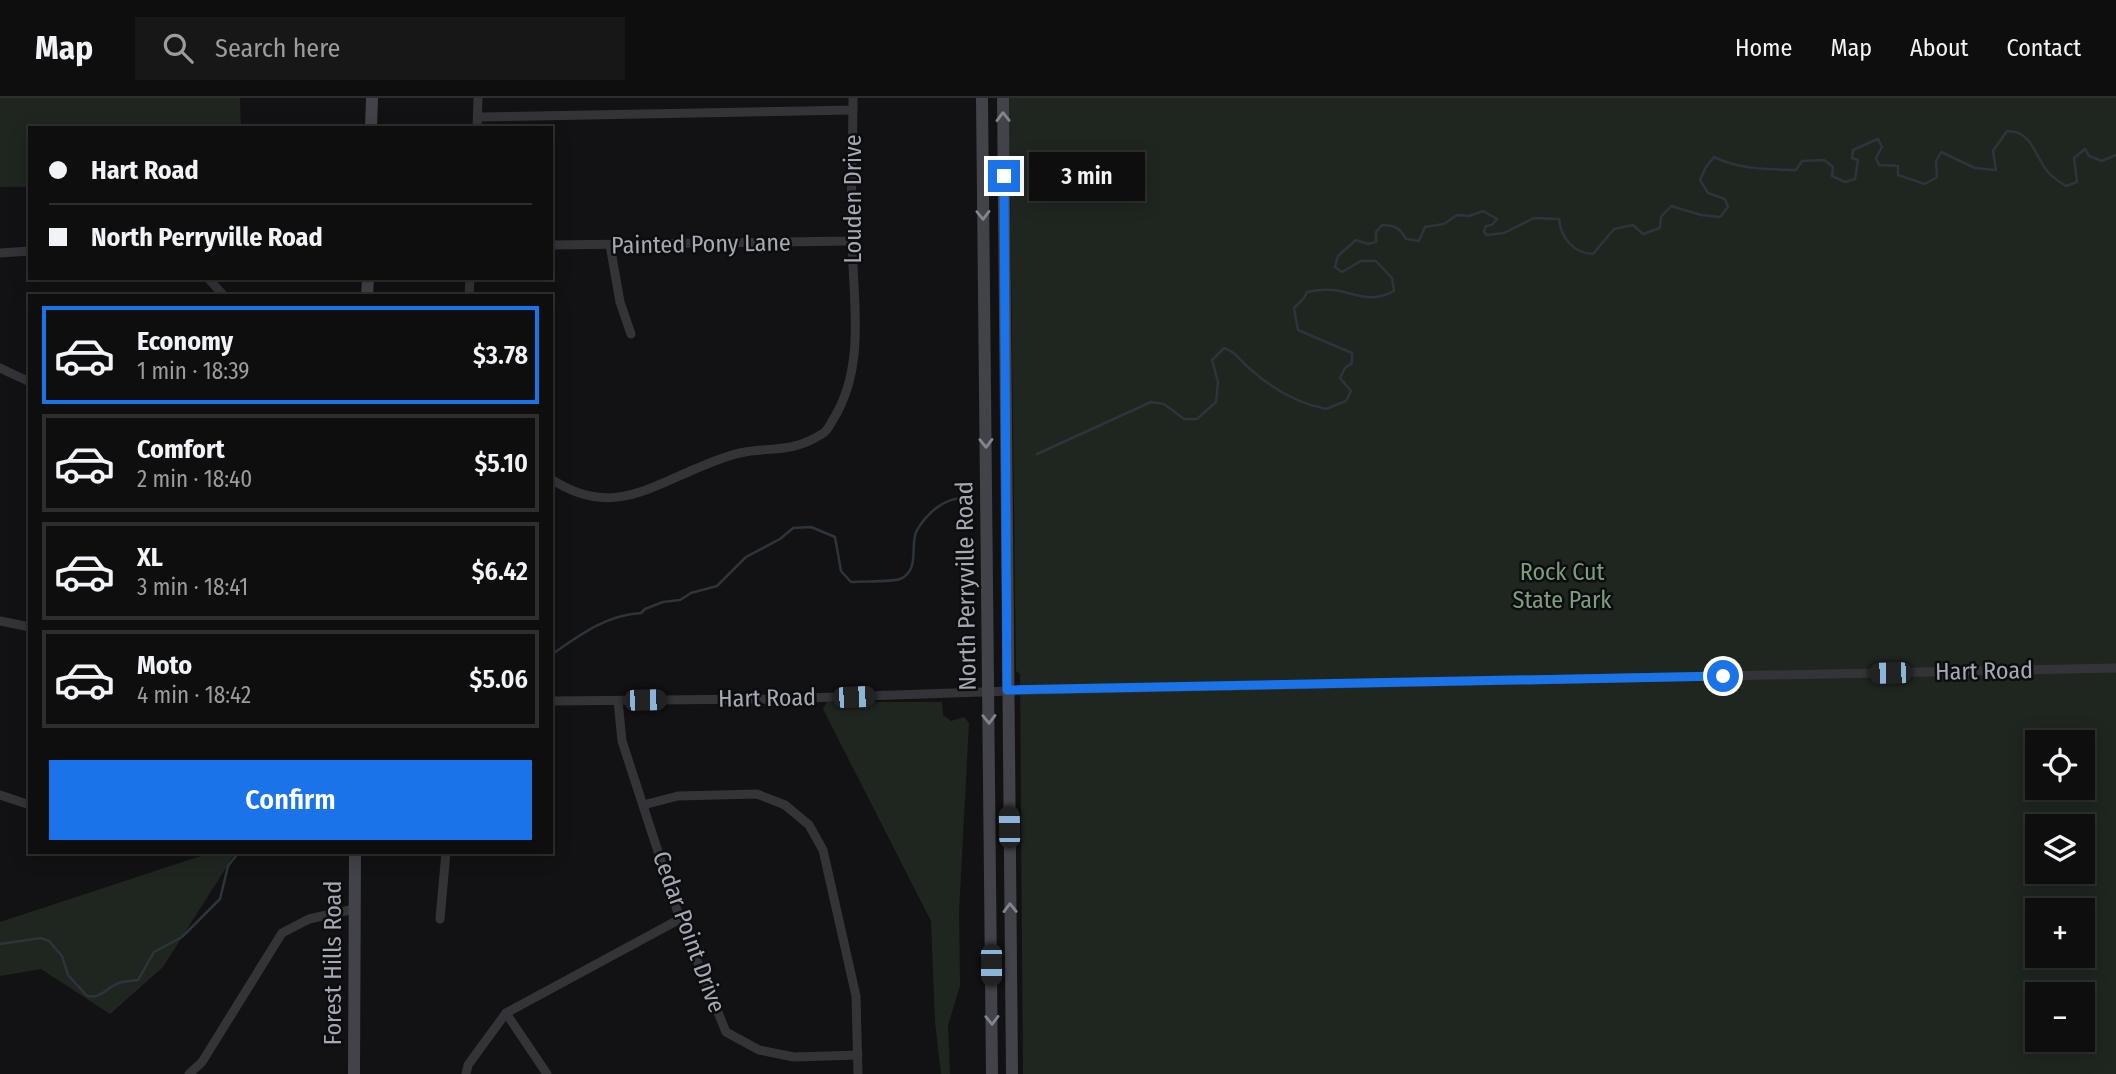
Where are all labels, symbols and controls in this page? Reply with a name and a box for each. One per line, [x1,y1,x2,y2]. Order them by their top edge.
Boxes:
search box [135,17,625,80]
text: Map [35,28,93,68]
icon: search [159,29,197,67]
text: Search here [215,33,340,64]
text: Home [1735,34,1792,62]
text: Map [1830,34,1872,62]
text: About [1910,34,1968,62]
text: Contact [2006,34,2081,62]
one-way arrow [995,111,1011,122]
street label: Louden Drive [839,134,867,264]
callout: 3 min [1028,152,1144,200]
text: Hart Road [91,155,199,186]
route end [988,160,1020,192]
text: 3 min [1061,162,1113,190]
one-way arrow [975,210,991,221]
text: North Perryville Road [91,222,323,253]
street label: Painted Pony Lane [611,228,791,260]
icon: car [53,324,116,387]
text: Economy [137,326,233,357]
text: $3.78 [473,340,528,371]
text: 1 min · 18:39 [137,357,250,385]
icon: car [53,432,116,495]
text: Comfort [137,434,225,465]
one-way arrow [978,438,994,448]
text: $5.10 [474,448,528,479]
text: 2 min · 18:40 [137,465,252,493]
street label: North Perryville Road [950,481,982,691]
icon: car [53,540,116,603]
text: XL [137,542,163,573]
text: $6.42 [472,556,528,587]
park label: Rock Cut State Park [1513,558,1612,614]
text: 3 min · 18:41 [137,573,248,601]
icon: car [53,648,116,711]
text: Moto [137,650,192,681]
street label: Hart Road [1935,656,2033,686]
route start [1707,660,1739,692]
car [1869,662,1912,684]
text: $5.06 [470,664,528,695]
text: 4 min · 18:42 [137,681,251,709]
street label: Hart Road [718,683,816,713]
car [833,686,876,708]
car [624,689,667,711]
one-way arrow [981,714,997,725]
map controls [2025,730,2095,1052]
button: locate [2025,730,2095,800]
button: Confirm [49,760,532,840]
car [999,806,1020,848]
button: layers [2025,814,2095,884]
street label: Cedar Point Drive [647,847,731,1017]
street label: Forest Hills Road [319,881,347,1045]
button: + [2025,898,2095,968]
one-way arrow [1002,902,1018,913]
car [981,944,1002,986]
button: − [2025,982,2095,1052]
one-way arrow [984,1015,1000,1026]

